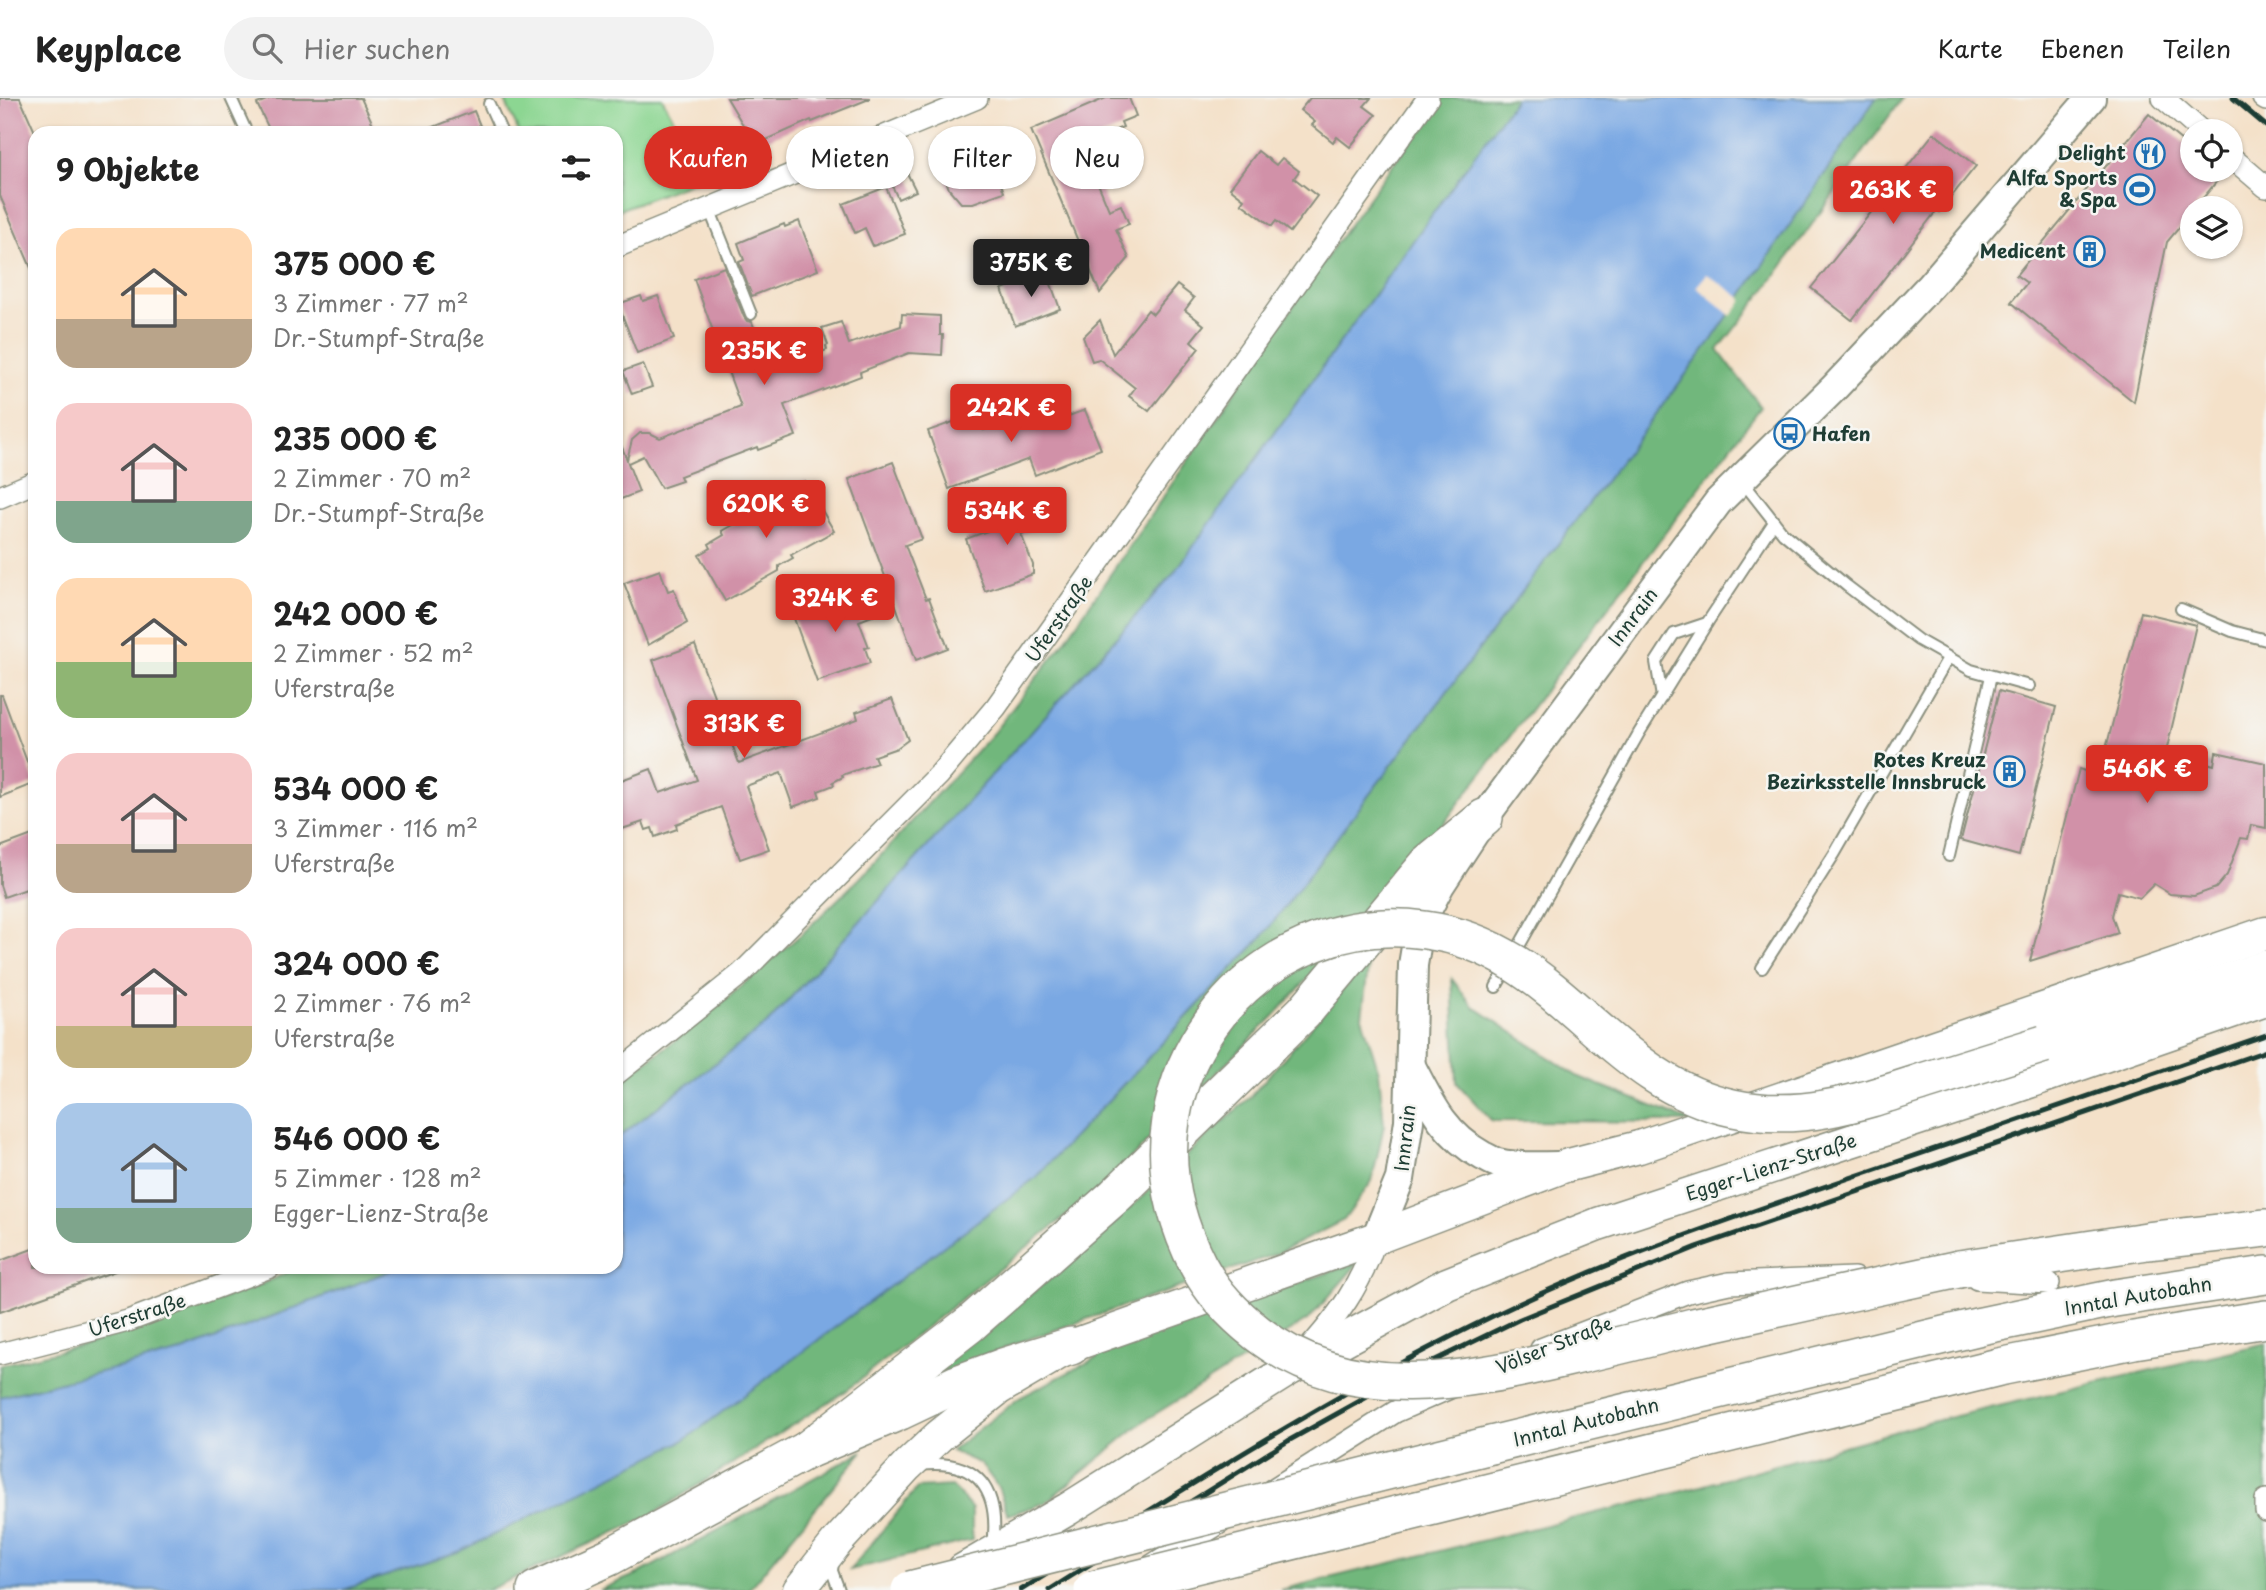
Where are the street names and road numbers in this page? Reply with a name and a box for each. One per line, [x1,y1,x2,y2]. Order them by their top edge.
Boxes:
street label: Uferstraße [1018,569,1099,668]
street label: Innrain [1601,581,1664,652]
street label: Innrain [1387,1103,1421,1173]
street label: Egger-Lienz-Straße [1682,1125,1860,1207]
street label: Inntal Autobahn [2062,1268,2214,1322]
street label: Uferstraße [84,1285,189,1343]
street label: Völser Straße [1491,1308,1616,1380]
street label: Inntal Autobahn [1510,1389,1662,1453]

